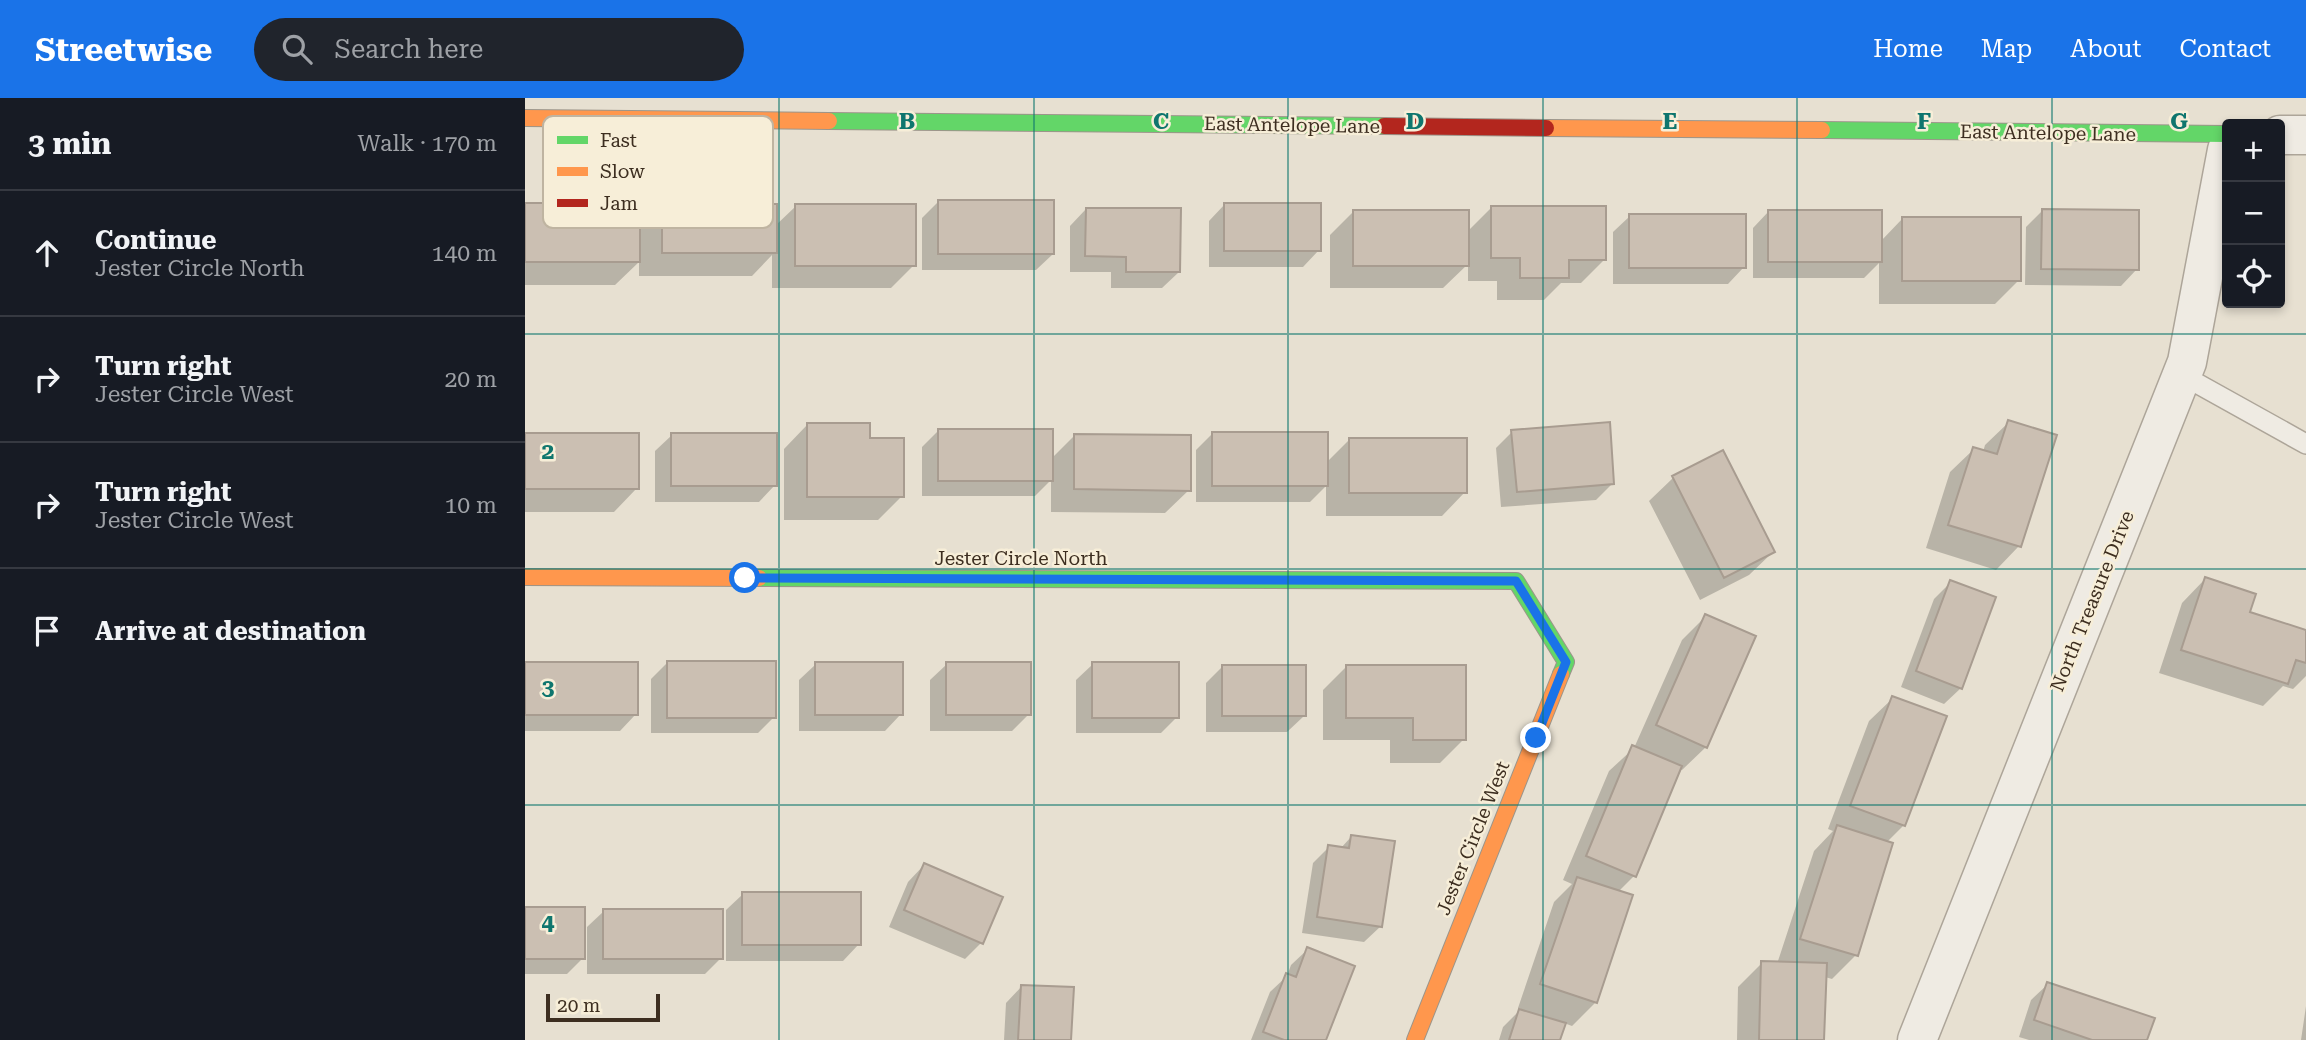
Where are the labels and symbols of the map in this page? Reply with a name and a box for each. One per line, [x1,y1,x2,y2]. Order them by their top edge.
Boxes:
text: B [899,108,915,135]
text: C [1153,108,1169,135]
text: D [1406,108,1424,135]
text: E [1663,108,1677,135]
text: F [1917,108,1931,135]
text: G [2170,108,2188,135]
street label: East Antelope Lane [1204,112,1380,138]
legend [543,116,773,228]
street label: East Antelope Lane [1960,120,2136,146]
text: Fast [600,129,637,152]
text: Slow [600,160,645,183]
text: Jam [600,192,638,215]
text: 2 [542,438,554,465]
street label: North Treasure Drive [2045,507,2139,695]
street label: Jester Circle North [934,547,1108,570]
route start [729,562,760,593]
text: 3 [542,674,555,701]
route end [1520,722,1551,753]
street label: Jester Circle West [1432,758,1514,918]
text: 4 [542,909,555,936]
scale bar [546,991,660,1023]

